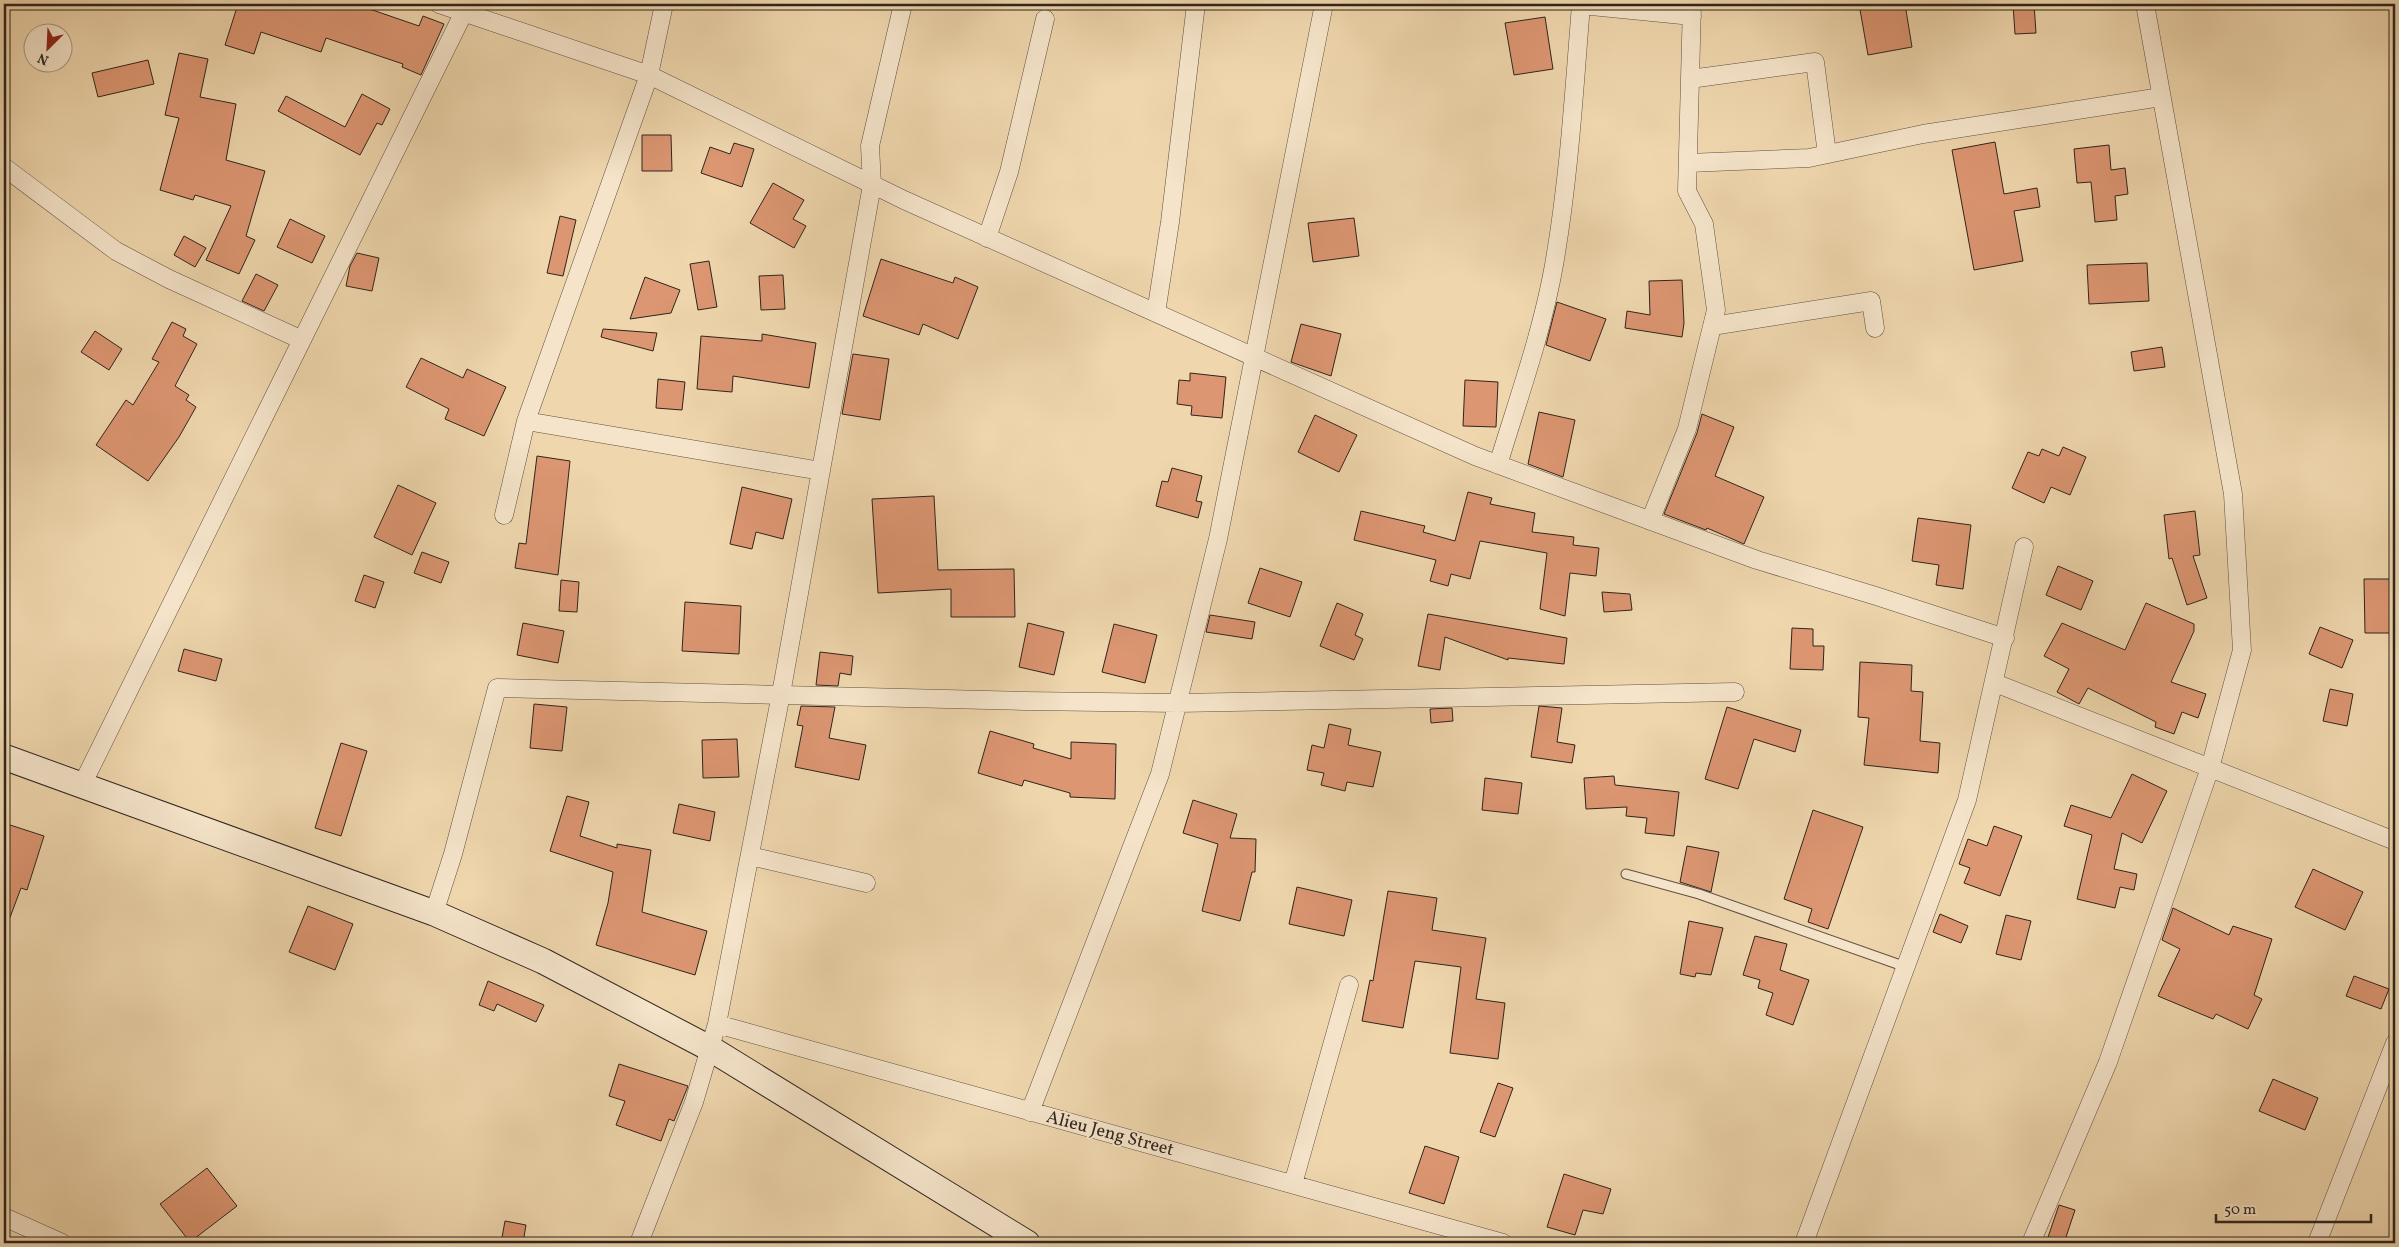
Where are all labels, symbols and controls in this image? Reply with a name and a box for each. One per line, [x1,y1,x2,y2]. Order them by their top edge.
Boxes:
north arrow [22,22,72,72]
text: N [35,48,52,69]
street label: Alieu Jeng Street [1044,1105,1176,1163]
scale bar [2216,1192,2372,1224]
text: 50 m [2224,1200,2256,1221]

